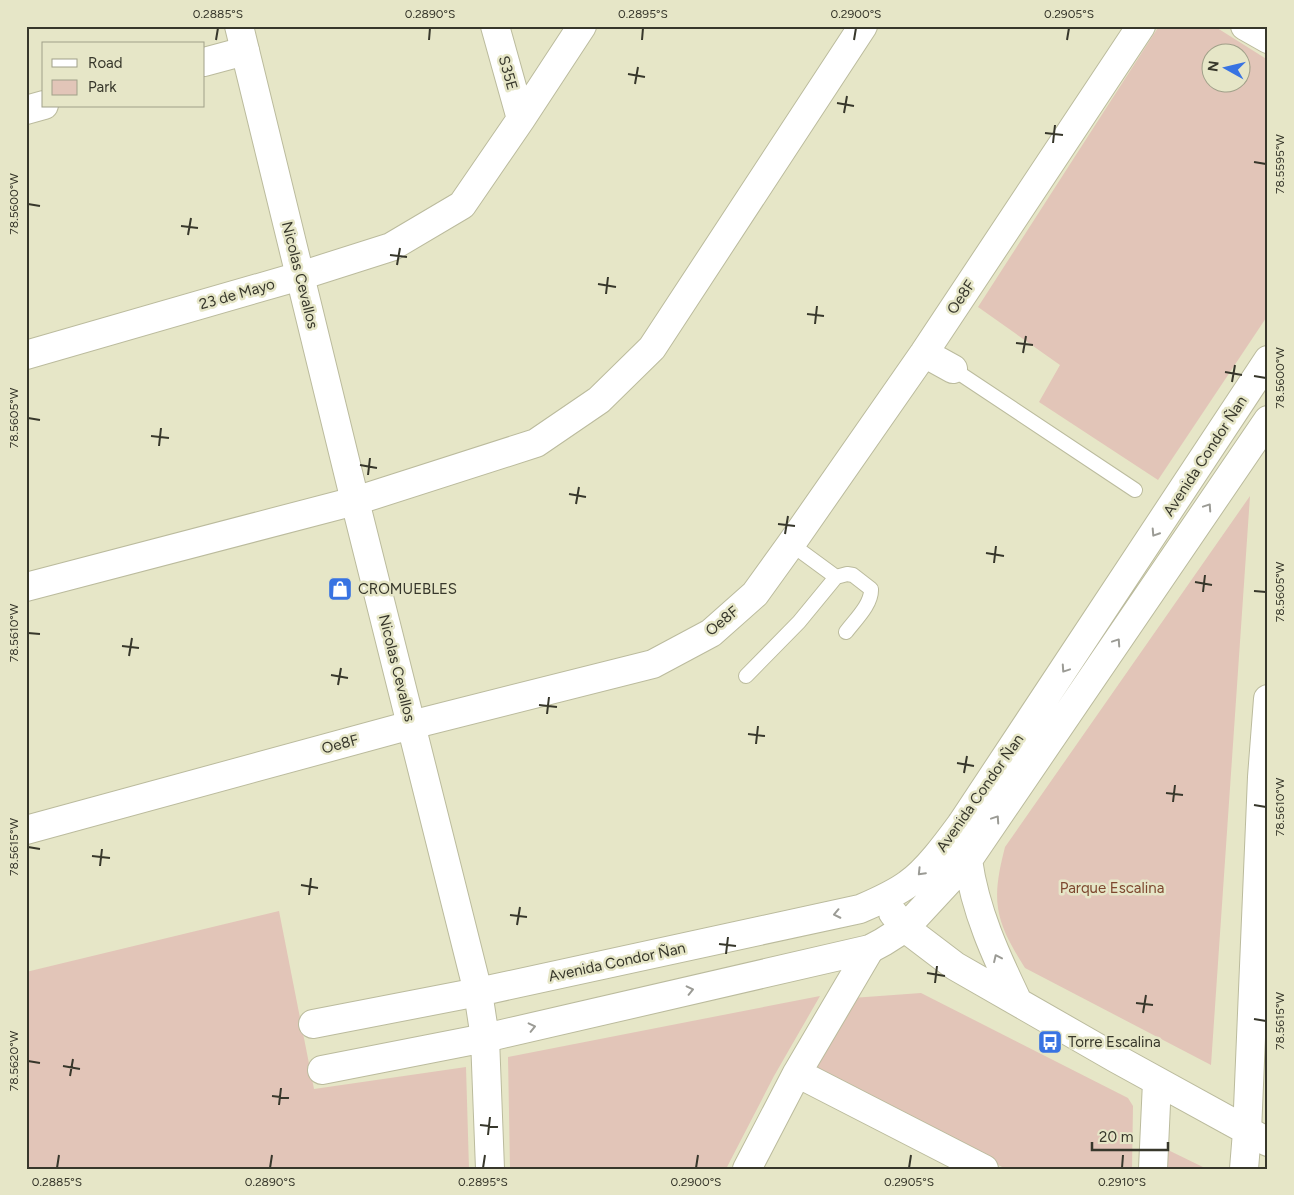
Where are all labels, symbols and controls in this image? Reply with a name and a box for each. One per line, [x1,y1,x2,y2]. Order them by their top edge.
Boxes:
text: 0.2885°S [193,7,243,21]
text: 0.2890°S [405,7,455,21]
text: 0.2895°S [618,7,668,21]
text: 0.2900°S [831,7,881,21]
text: 0.2905°S [1044,7,1094,21]
legend [42,42,205,108]
north arrow [1202,42,1252,92]
text: Road [88,54,123,72]
street label: S35E [495,54,521,92]
text: N [1204,60,1223,73]
text: Park [88,78,117,96]
text: 78.5595°W [1273,134,1287,194]
text: 78.5600°W [7,173,21,235]
street label: Nicolas Cevallos [278,219,322,331]
street label: 23 de Mayo [197,275,277,313]
street label: Oe8F [943,277,979,317]
text: 78.5600°W [1273,347,1287,409]
text: 78.5605°W [7,387,21,448]
street label: Avenida Condor Ñan [1159,393,1251,519]
one-way arrow [1202,504,1211,513]
one-way arrow [1151,527,1161,536]
text: 78.5605°W [1273,561,1287,622]
shop icon: CROMUEBLES [327,576,353,602]
place label: CROMUEBLES [358,580,457,598]
street label: Oe8F [702,602,742,640]
text: 78.5610°W [7,603,21,662]
street label: Nicolas Cevallos [375,612,419,724]
one-way arrow [1111,638,1120,647]
one-way arrow [1062,663,1071,672]
street label: Oe8F [320,730,360,758]
street label: Avenida Condor Ñan [933,731,1027,855]
text: 78.5610°W [1273,777,1287,836]
one-way arrow [990,816,999,825]
text: 78.5615°W [7,818,21,876]
one-way arrow [918,866,927,875]
park label: Parque Escalina [1060,879,1164,897]
one-way arrow [832,909,841,919]
street label: Avenida Condor Ñan [547,939,687,985]
one-way arrow [993,954,1004,963]
one-way arrow [686,985,695,996]
text: 78.5615°W [1273,992,1287,1050]
one-way arrow [528,1022,537,1033]
bus stop icon: Torre Escalina [1037,1029,1063,1055]
text: 78.5620°W [7,1030,21,1091]
place label: Torre Escalina [1068,1033,1161,1051]
scale bar [1092,1120,1168,1152]
text: 20 m [1099,1128,1133,1146]
text: 0.2885°S [32,1175,82,1189]
text: 0.2890°S [245,1175,295,1189]
text: 0.2895°S [458,1175,508,1189]
text: 0.2900°S [671,1175,721,1189]
text: 0.2905°S [884,1175,934,1189]
text: 0.2910°S [1098,1175,1146,1189]

